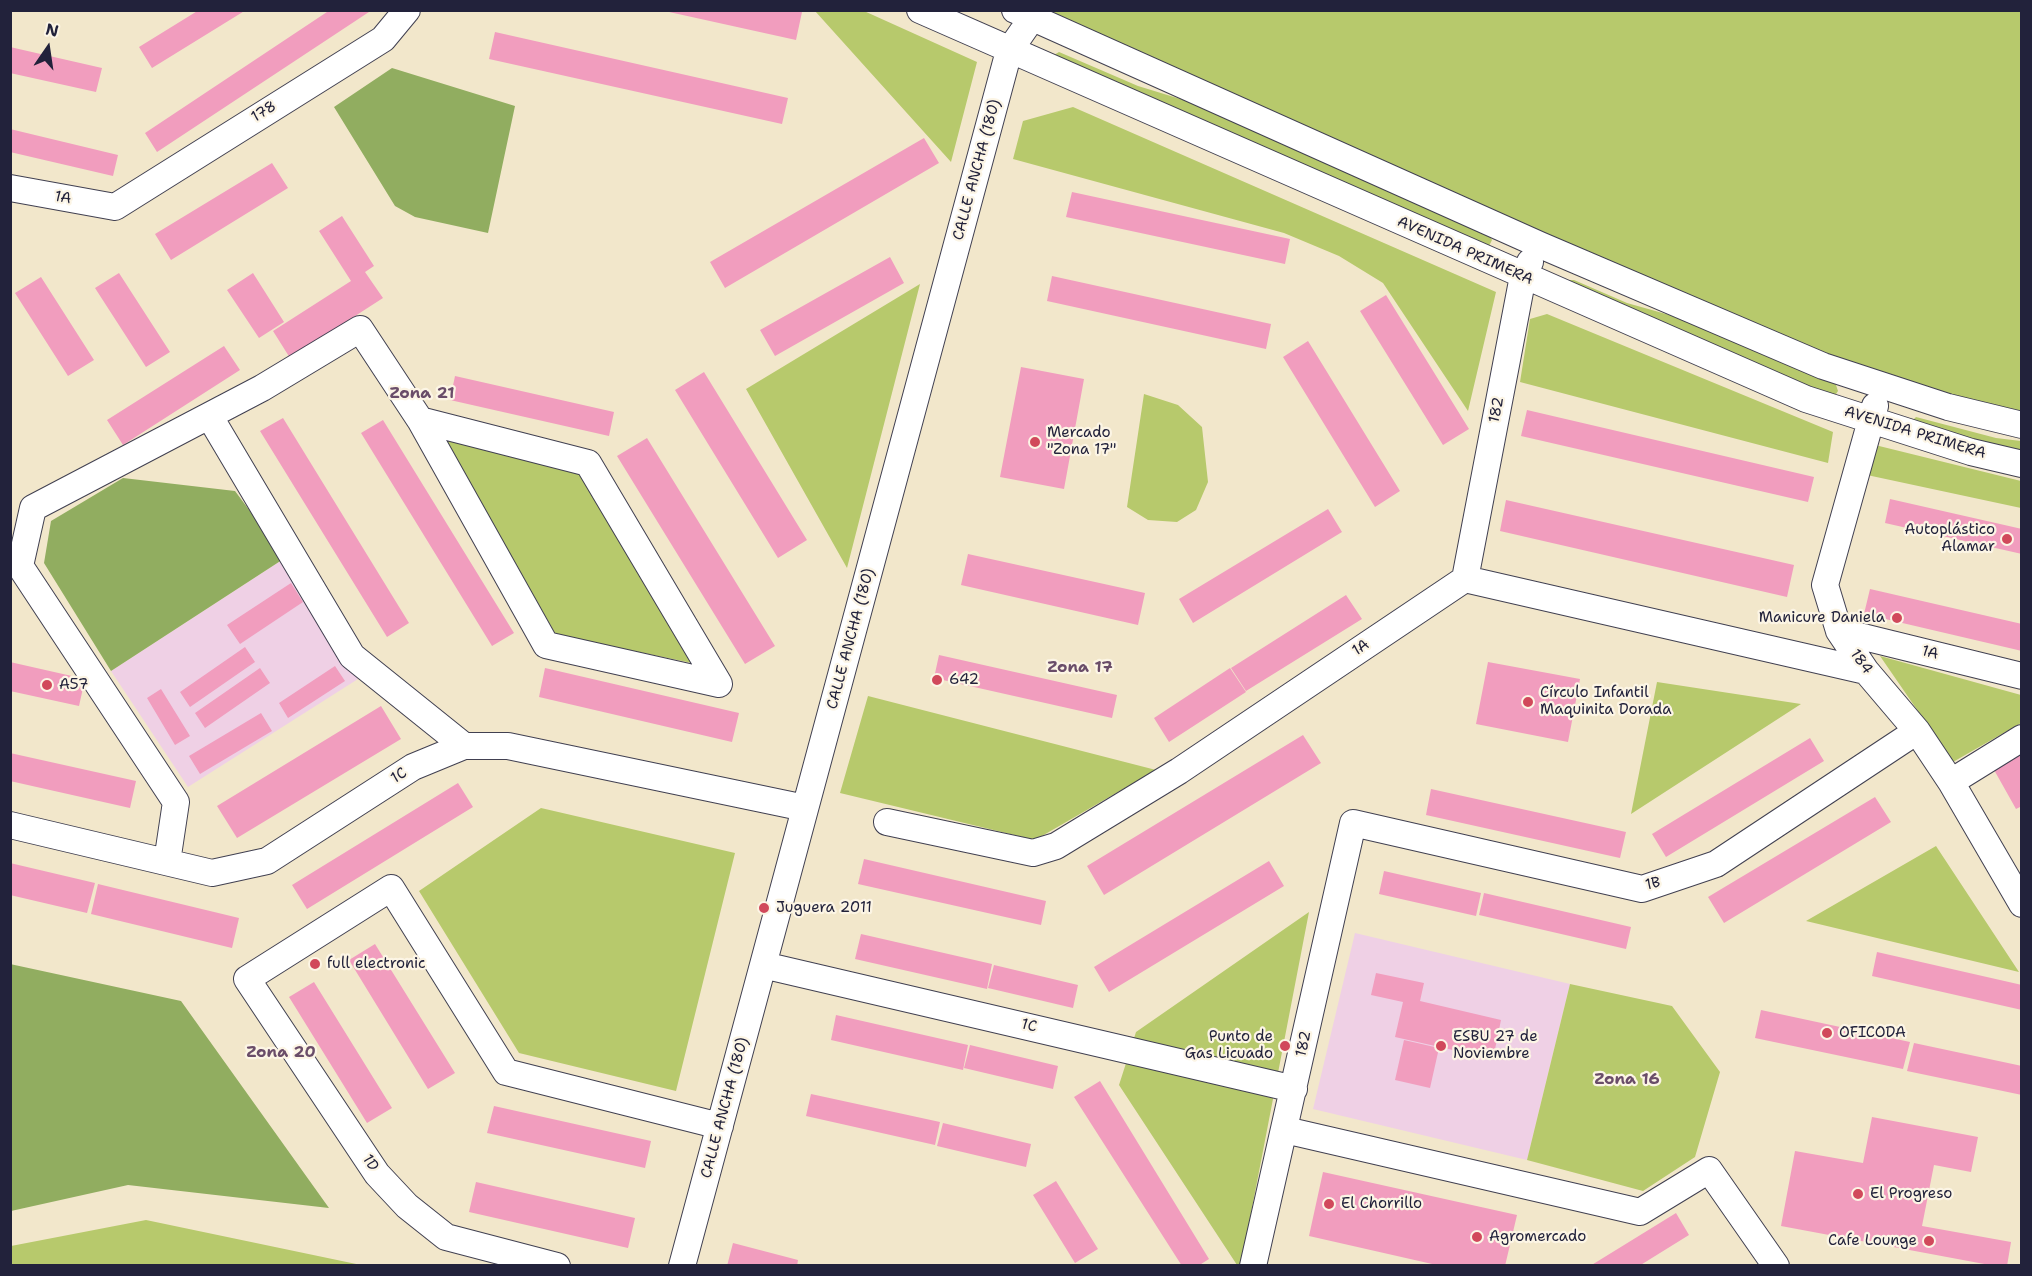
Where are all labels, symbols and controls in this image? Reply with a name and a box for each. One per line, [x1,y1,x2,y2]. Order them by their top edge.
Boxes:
north arrow [18,18,78,78]
text: N [44,18,61,42]
street label: 178 [248,98,280,126]
street label: CALLE ANCHA (180) [950,98,1004,242]
street label: 1A [53,188,73,208]
street label: AVENIDA PRIMERA [1394,213,1536,289]
district label: Zona 21 [390,384,454,404]
street label: 182 [1486,395,1508,425]
street label: AVENIDA PRIMERA [1842,403,1988,463]
place label: Mercado "Zona 17" [1047,424,1117,459]
marker: Mercado "Zona 17" [1028,435,1042,449]
place label: Autoplástico Alamar [1905,521,1995,556]
marker: Autoplástico Alamar [2000,532,2014,546]
street label: CALLE ANCHA (180) [824,567,878,711]
place label: Manicure Daniela [1759,609,1885,627]
marker: Manicure Daniela [1890,611,1904,625]
street label: 1A [1349,636,1373,660]
street label: 1A [1920,642,1940,664]
street label: 184 [1846,646,1876,678]
district label: Zona 17 [1047,658,1113,678]
place label: 642 [949,671,979,689]
marker: 642 [930,673,944,687]
place label: A57 [59,676,89,694]
marker: A57 [40,678,54,692]
place label: Círculo Infantil Maquinita Dorada [1540,684,1672,719]
marker: Círculo Infantil Maquinita Dorada [1521,695,1535,709]
street label: 1C [388,764,410,788]
street label: 1B [1643,873,1663,895]
place label: Juguera 2011 [776,899,872,917]
marker: Juguera 2011 [757,901,771,915]
place label: full electronic [327,955,426,973]
marker: full electronic [308,957,322,971]
street label: 1C [1019,1015,1039,1037]
place label: OFICODA [1839,1024,1906,1042]
marker: OFICODA [1820,1026,1834,1040]
place label: Punto de Gas Licuado [1185,1028,1273,1063]
place label: ESBU 27 de Noviembre [1453,1028,1538,1063]
street label: 182 [1292,1029,1316,1059]
street label: CALLE ANCHA (180) [698,1036,752,1180]
marker: Punto de Gas Licuado [1278,1039,1292,1053]
marker: ESBU 27 de Noviembre [1434,1039,1448,1053]
district label: Zona 20 [246,1043,316,1063]
district label: Zona 16 [1594,1070,1660,1090]
street label: 1D [358,1151,382,1175]
place label: El Progreso [1870,1185,1952,1203]
marker: El Progreso [1851,1187,1865,1201]
place label: El Chorrillo [1341,1195,1422,1213]
marker: El Chorrillo [1322,1197,1336,1211]
place label: Agromercado [1489,1228,1586,1246]
marker: Agromercado [1470,1230,1484,1244]
place label: Cafe Lounge [1828,1232,1917,1250]
marker: Cafe Lounge [1922,1234,1936,1248]

